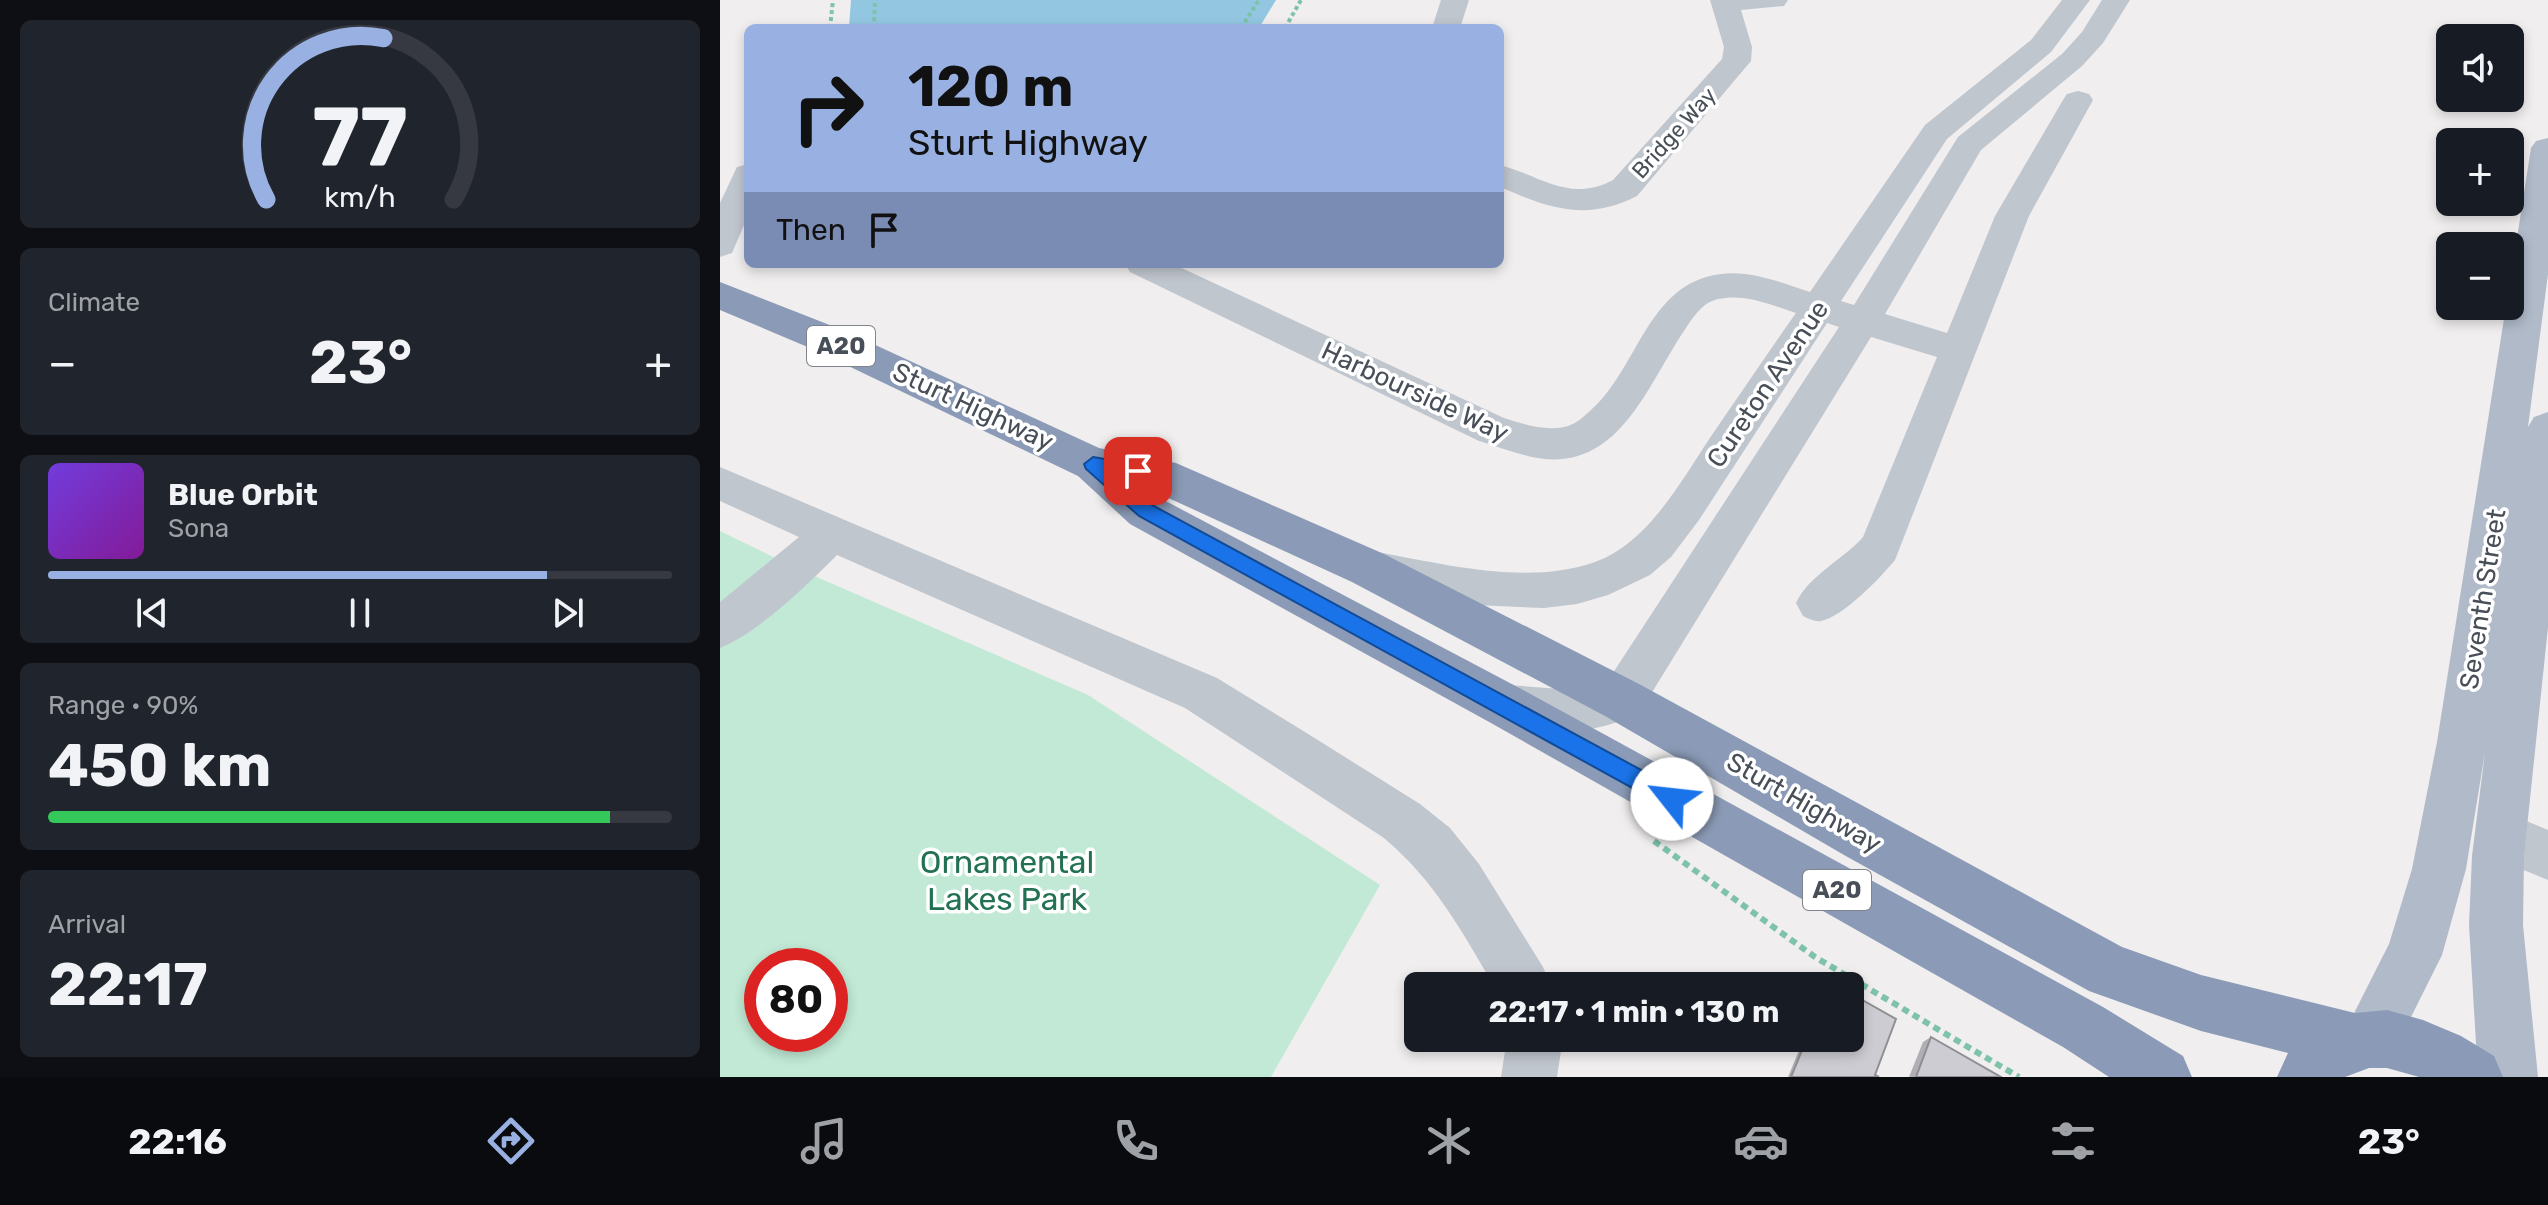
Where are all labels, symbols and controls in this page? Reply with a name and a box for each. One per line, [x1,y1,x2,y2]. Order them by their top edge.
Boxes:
map controls [2436,24,2524,320]
button: sound [2436,24,2524,112]
text: 120 m [908,54,1074,120]
icon: right [776,56,880,160]
street label: Bridge Way [1626,82,1722,184]
text: 77 [312,88,408,187]
text: Sturt Highway [908,121,1148,164]
button: + [2436,128,2524,216]
text: km/h [324,180,396,214]
icon: arrive [862,208,906,252]
text: Then [776,212,846,248]
button: − [2436,232,2524,320]
text: Climate [48,287,140,318]
street label: Cureton Avenue [1701,295,1835,473]
road number: A20 [807,326,875,366]
text: 23° [309,327,412,398]
street label: Harbourside Way [1316,335,1514,449]
text: − [48,337,77,389]
text: + [645,337,672,389]
street label: Sturt Highway [888,356,1058,458]
pin [1104,437,1172,505]
icon: arrive [1116,449,1160,493]
text: Blue Orbit [168,477,318,513]
street label: Seventh Street [2453,507,2513,691]
text: Sona [168,513,229,544]
icon: previous [130,591,174,635]
icon: pause [338,591,382,635]
icon: next [546,591,590,635]
text: Range · 90% [48,690,198,721]
text: 450 km [48,730,271,801]
street label: Sturt Highway [1721,746,1887,860]
position arrow [1630,757,1714,841]
park label: Ornamental Lakes Park [920,843,1094,918]
road number: A20 [1803,870,1871,910]
text: Arrival [48,909,126,940]
speed limit sign: 80 [744,948,848,1052]
text: 22:17 [48,949,208,1020]
text: 22:17 · 1 min · 130 m [1489,994,1779,1030]
icon: directions [483,1113,539,1169]
icon: music [796,1113,852,1169]
icon: phone [1108,1113,1164,1169]
icon: climate [1421,1113,1477,1169]
icon: car [1733,1113,1789,1169]
icon: filters [2045,1113,2101,1169]
text: 22:16 [128,1120,227,1163]
text: 23° [2358,1120,2420,1163]

